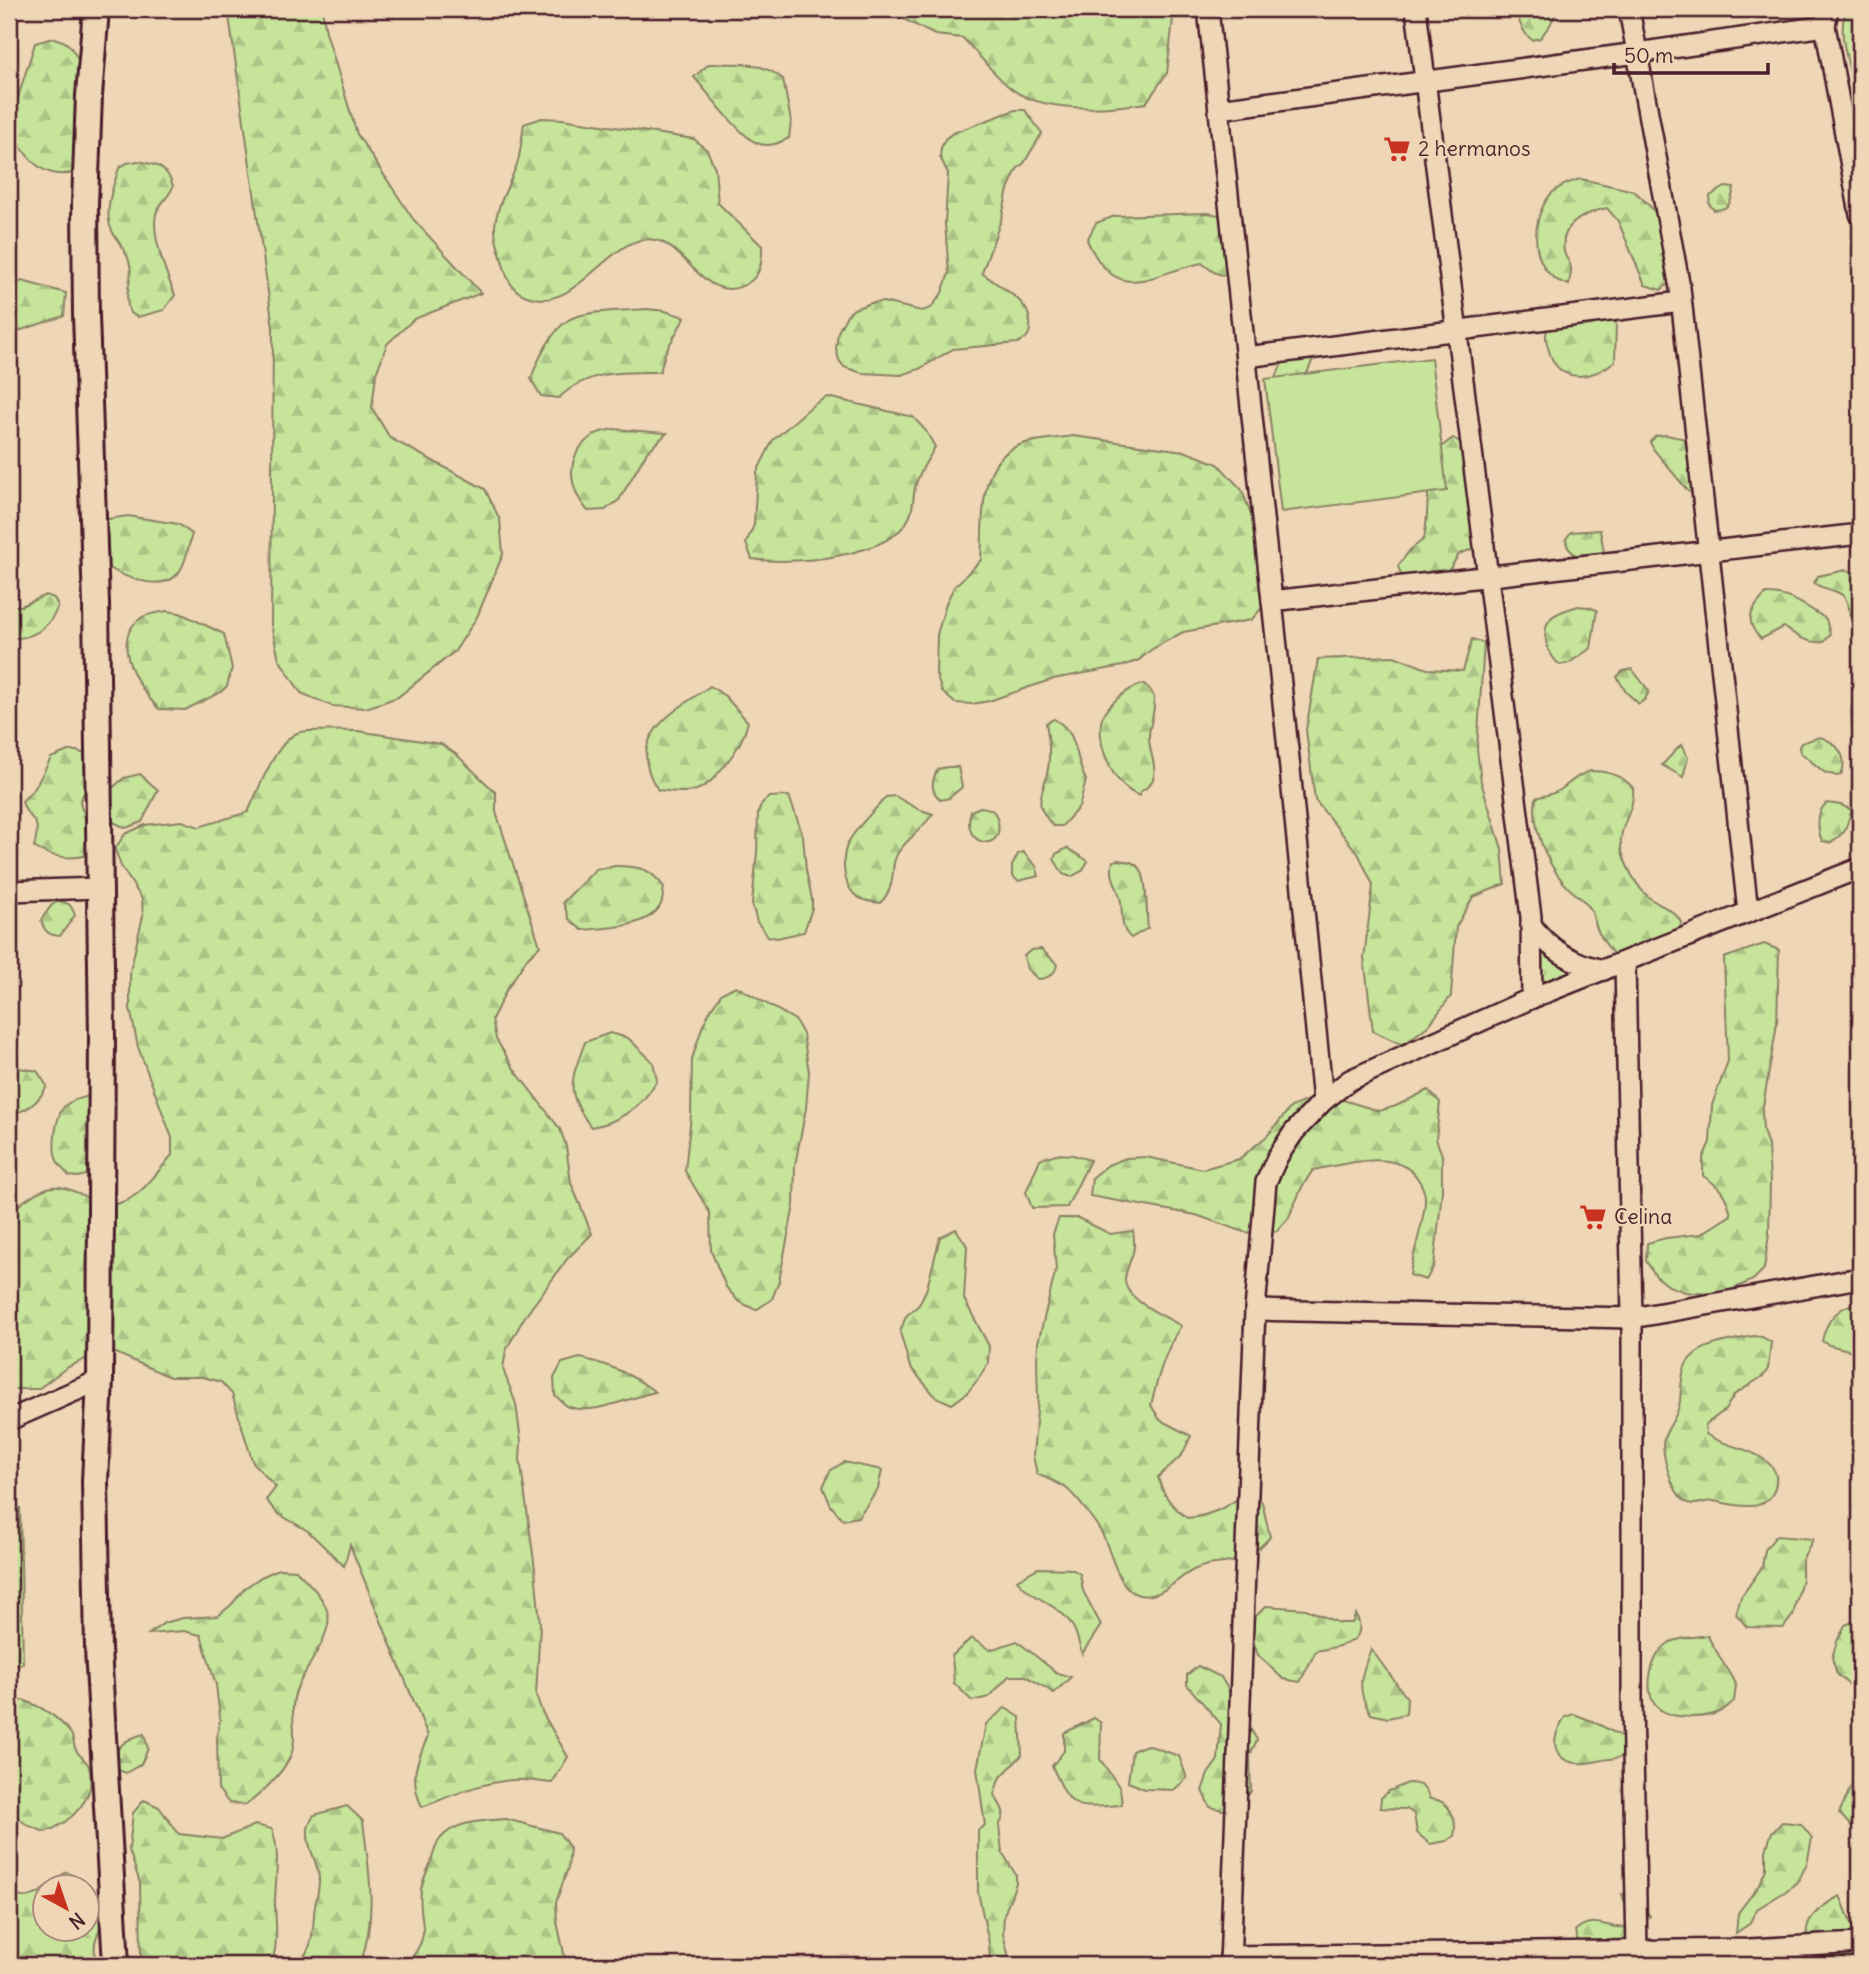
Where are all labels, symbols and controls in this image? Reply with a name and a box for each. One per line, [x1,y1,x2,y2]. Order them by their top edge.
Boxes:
scale bar [1614,32,1768,76]
text: 50 m [1624,42,1673,69]
supermarket icon: 2 hermanos [1382,134,1412,164]
place label: 2 hermanos [1418,135,1530,162]
supermarket icon: Celina [1578,1202,1608,1232]
place label: Celina [1614,1203,1672,1230]
north arrow [32,1872,102,1942]
text: N [64,1908,90,1934]

